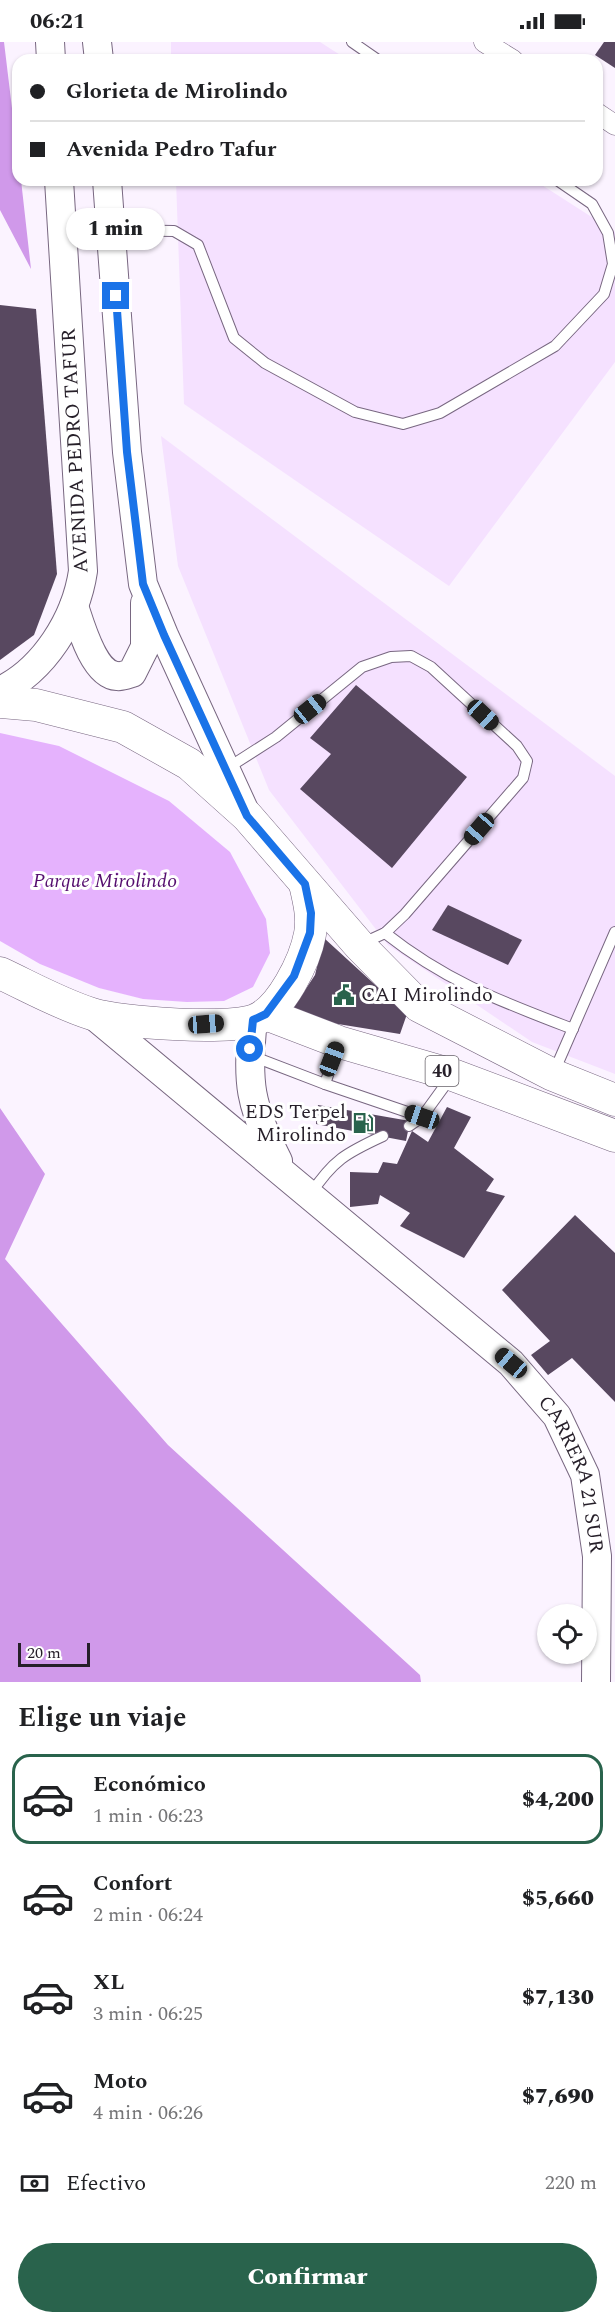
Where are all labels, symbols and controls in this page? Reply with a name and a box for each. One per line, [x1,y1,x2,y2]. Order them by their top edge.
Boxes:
text: 06:21 [30,5,85,38]
text: Glorieta de Mirolindo [66,75,288,108]
text: Avenida Pedro Tafur [66,133,276,166]
callout: 1 min [66,209,166,251]
text: 1 min [88,214,143,244]
route end [102,282,129,309]
street label: AVENIDA PEDRO TAFUR [54,327,96,574]
car [290,691,330,727]
car [464,696,502,734]
car [460,810,498,848]
park label: Parque Mirolindo [33,866,177,896]
place label: CAI Mirolindo [361,980,493,1010]
public building icon: CAI Mirolindo [332,983,356,1007]
car [187,1014,225,1034]
route start [236,1035,263,1062]
car [317,1039,347,1079]
road number: 40 [426,1056,458,1086]
place label: EDS Terpel Mirolindo [245,1097,346,1150]
car [402,1103,442,1131]
fuel station icon: EDS Terpel Mirolindo [351,1111,375,1135]
car [491,1345,531,1381]
street label: CARRERA 21 SUR [531,1389,611,1556]
map controls [537,1604,597,1664]
button: locate [537,1604,597,1664]
scale bar [18,1640,90,1668]
text: 20 m [27,1641,61,1665]
text: Elige un viaje [18,1697,186,1739]
text: Económico [93,1768,206,1801]
icon: car [21,1772,75,1826]
text: $4,200 [522,1783,594,1816]
text: 1 min · 06:23 [93,1801,203,1831]
text: Confort [93,1867,172,1900]
icon: car [21,1871,75,1925]
text: $5,660 [522,1882,594,1915]
text: 2 min · 06:24 [93,1900,203,1930]
text: XL [93,1966,124,1999]
icon: car [21,1970,75,2024]
text: $7,130 [522,1981,594,2014]
text: 3 min · 06:25 [93,1999,203,2029]
text: Moto [93,2065,147,2098]
icon: car [21,2069,75,2123]
text: $7,690 [522,2080,594,2113]
text: 4 min · 06:26 [93,2098,203,2128]
icon: cash [18,2167,51,2200]
text: Efectivo [66,2167,146,2200]
text: 220 m [545,2168,597,2198]
button: Confirmar [18,2243,597,2312]

